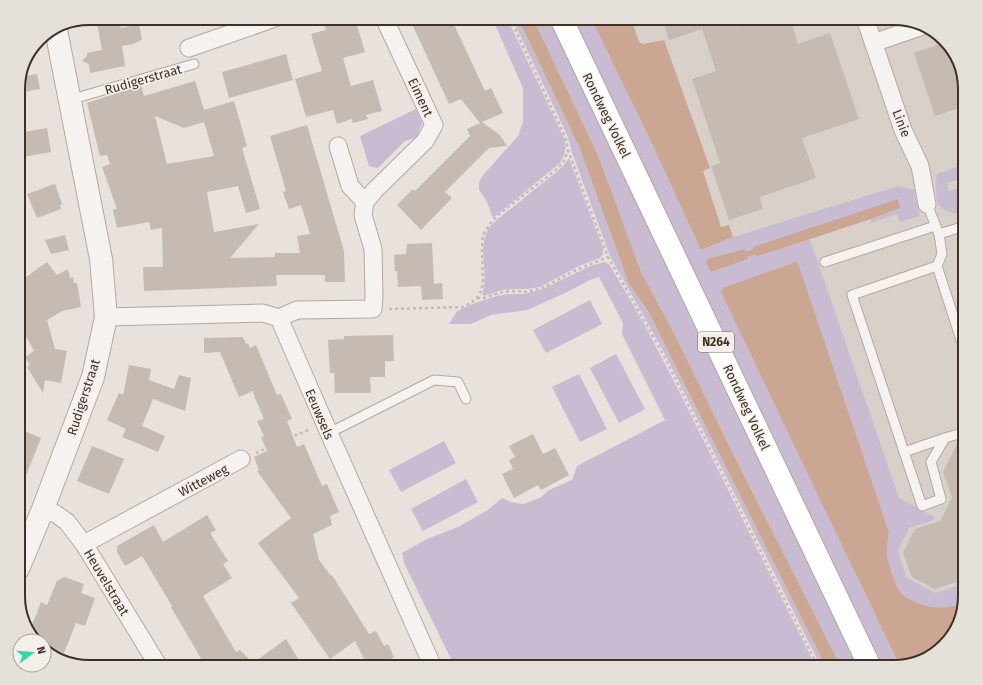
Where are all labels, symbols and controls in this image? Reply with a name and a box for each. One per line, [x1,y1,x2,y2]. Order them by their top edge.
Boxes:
street label: Rudigerstraat [103,61,184,98]
street label: Rondweg Volkel [579,70,634,160]
street label: Eiment [405,75,436,119]
street label: Linie [889,107,914,139]
road number: N264 [698,332,734,352]
street label: Rudigerstraat [64,357,103,437]
street label: Rondweg Volkel [720,362,773,453]
street label: Eeuwsels [302,387,337,442]
street label: Witteweg [176,461,231,500]
street label: Heuvelstraat [81,546,132,618]
north arrow [12,633,52,673]
text: N [34,645,48,656]

